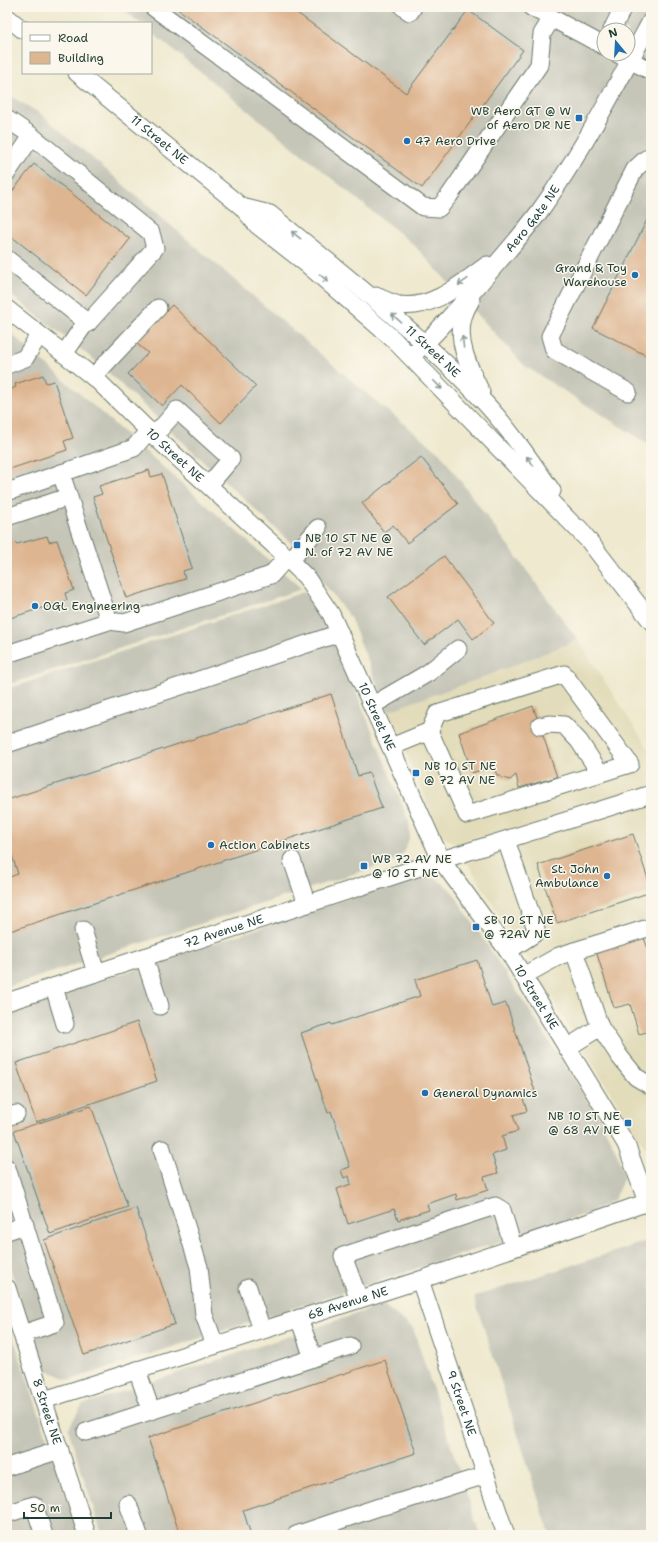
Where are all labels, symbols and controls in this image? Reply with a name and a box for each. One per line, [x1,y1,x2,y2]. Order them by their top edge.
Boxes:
legend [22,22,152,74]
north arrow [596,22,636,62]
text: N [607,24,620,41]
text: Road [58,30,89,46]
text: Building [58,50,104,66]
place label: WB Aero GT @ W of Aero DR NE [471,103,571,133]
street label: 11 Street NE [127,112,191,168]
marker: WB Aero GT @ W of Aero DR NE [574,113,584,123]
place label: 47 Aero Drive [415,133,496,149]
marker: 47 Aero Drive [402,136,412,146]
street label: Aero Gate NE [502,182,563,256]
one-way arrow [290,231,301,240]
place label: Grand & Toy Warehouse [555,260,627,290]
marker: Grand & Toy Warehouse [630,270,640,280]
one-way arrow [318,274,329,283]
one-way arrow [458,278,469,286]
one-way arrow [390,314,401,323]
street label: 11 Street NE [402,322,464,381]
one-way arrow [459,336,467,349]
one-way arrow [433,380,443,390]
street label: 10 Street NE [143,425,208,486]
one-way arrow [526,456,534,467]
place label: NB 10 ST NE @ N. of 72 AV NE [305,530,393,560]
marker: NB 10 ST NE @ N. of 72 AV NE [292,540,302,550]
place label: OGL Engineering [43,598,140,614]
marker: OGL Engineering [30,601,40,611]
street label: 10 Street NE [355,680,399,753]
place label: NB 10 ST NE @ 72 AV NE [424,758,496,788]
marker: NB 10 ST NE @ 72 AV NE [411,768,421,778]
place label: Action Cabinets [219,837,310,853]
marker: Action Cabinets [206,840,216,850]
place label: WB 72 AV NE @ 10 ST NE [372,851,452,881]
marker: WB 72 AV NE @ 10 ST NE [359,861,369,871]
place label: St. John Ambulance [535,861,599,891]
marker: St. John Ambulance [602,871,612,881]
street label: 72 Avenue NE [182,911,266,952]
place label: SB 10 ST NE @ 72AV NE [484,912,554,942]
marker: SB 10 ST NE @ 72AV NE [471,922,481,932]
street label: 10 Street NE [510,962,562,1032]
place label: General Dynamics [433,1085,538,1101]
marker: General Dynamics [420,1088,430,1098]
place label: NB 10 ST NE @ 68 AV NE [548,1108,620,1138]
marker: NB 10 ST NE @ 68 AV NE [623,1118,633,1128]
street label: 68 Avenue NE [306,1283,390,1323]
street label: 9 Street NE [443,1368,480,1438]
street label: 8 Street NE [29,1377,65,1447]
scale bar [24,1494,111,1520]
text: 50 m [30,1500,60,1516]

